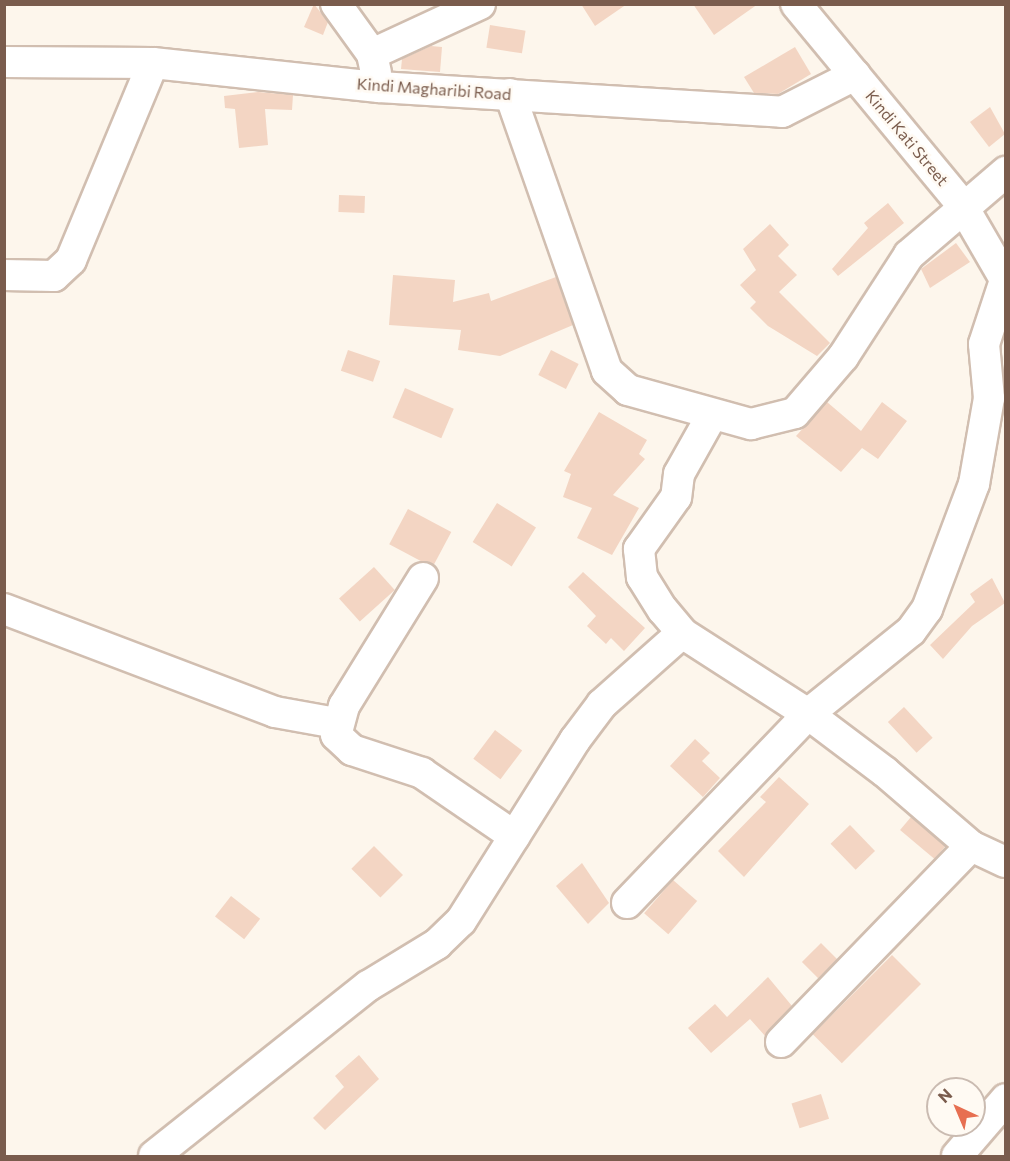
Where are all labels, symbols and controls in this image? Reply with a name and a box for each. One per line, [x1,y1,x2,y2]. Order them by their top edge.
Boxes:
street label: Kindi Magharibi Road [356,74,512,104]
street label: Kindi Kati Street [862,86,952,190]
north arrow [926,1077,986,1137]
text: N [934,1084,955,1106]

